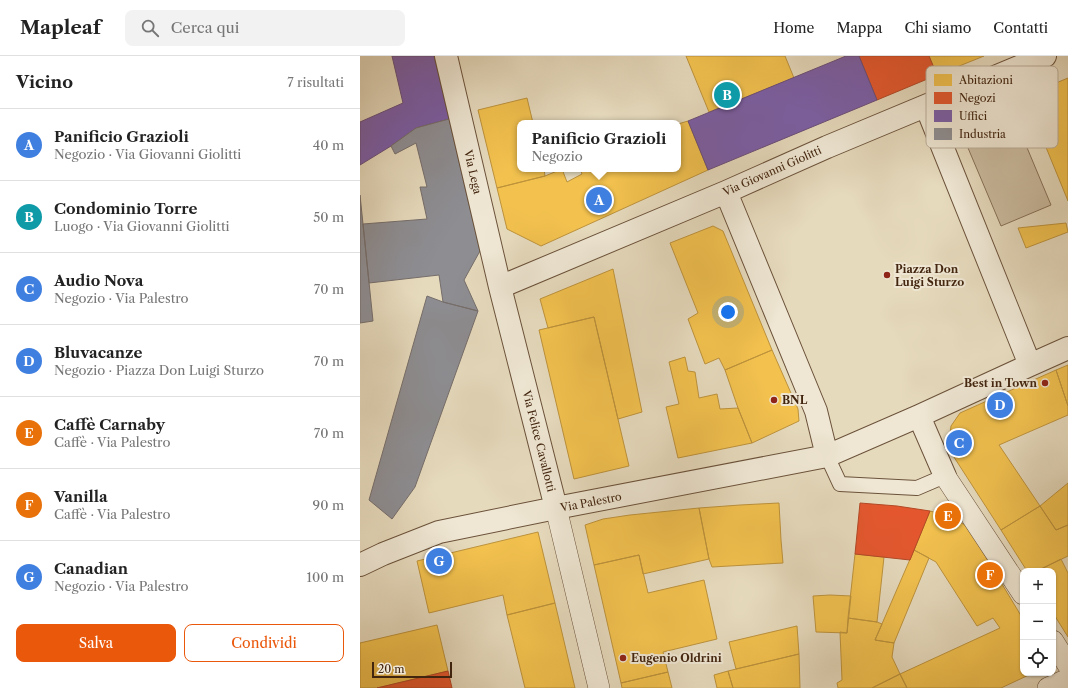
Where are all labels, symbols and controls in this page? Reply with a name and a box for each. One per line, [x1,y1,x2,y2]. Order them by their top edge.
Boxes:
search box [125,10,405,46]
text: Mapleaf [20,16,101,39]
icon: search [139,17,161,39]
text: Cerca qui [171,18,239,37]
text: Home [773,19,814,37]
text: Mappa [836,19,882,37]
text: Chi siamo [904,19,971,37]
text: Contatti [993,19,1048,37]
legend [926,66,1058,148]
text: Vicino [16,72,73,92]
text: Abitazioni [958,73,1013,87]
text: 7 risultati [287,74,344,90]
pin: B [714,80,740,110]
text: Negozi [959,91,996,105]
text: Uffici [959,109,988,123]
popup [517,120,681,172]
text: Panificio Grazioli [54,127,189,146]
text: Industria [959,127,1006,141]
text: Panificio Grazioli [532,129,666,148]
text: A [24,137,34,153]
text: 40 m [313,137,344,153]
street label: Via Giovanni Giolitti [719,143,824,200]
text: Negozio · Via Giovanni Giolitti [54,146,241,162]
street label: Via Lega [461,148,485,196]
text: Negozio [532,148,583,164]
pin: A [586,185,612,215]
text: Condominio Torre [54,199,197,218]
text: B [24,209,34,225]
text: 50 m [313,209,344,225]
text: Luogo · Via Giovanni Giolitti [54,218,229,234]
place label: Piazza Don Luigi Sturzo [895,262,964,289]
marker: Piazza Don Luigi Sturzo [882,270,892,280]
text: Audio Nova [54,271,143,290]
text: C [24,281,34,297]
text: 70 m [314,281,344,297]
text: Negozio · Via Palestro [54,290,189,306]
your location [718,302,738,322]
text: Bluvacanze [54,343,142,362]
text: D [23,353,35,369]
text: 70 m [314,353,344,369]
text: Negozio · Piazza Don Luigi Sturzo [54,362,264,378]
place label: Best in Town [964,376,1037,390]
marker: Best in Town [1040,378,1050,388]
street label: Via Felice Cavallotti [519,388,559,494]
pin: D [987,390,1013,420]
place label: BNL [782,393,808,407]
marker: BNL [769,395,779,405]
text: Caffè Carnaby [54,415,165,434]
text: E [24,425,34,441]
text: 70 m [314,425,344,441]
pin: C [946,428,972,458]
text: Caffè · Via Palestro [54,434,170,450]
text: Vanilla [54,487,108,506]
street label: Via Palestro [558,489,623,515]
text: F [25,497,33,513]
text: 90 m [313,497,344,513]
pin: E [935,501,961,531]
text: Caffè · Via Palestro [54,506,170,522]
pin: G [426,546,452,576]
text: Canadian [54,559,128,578]
pin: F [977,560,1003,590]
map controls [1020,568,1056,676]
button: + [1020,568,1056,604]
text: G [23,569,35,585]
text: 100 m [306,569,344,585]
text: Negozio · Via Palestro [54,578,189,594]
button: − [1020,604,1056,640]
button: Salva [16,624,176,662]
button: Condividi [184,624,344,662]
button: locate [1020,640,1056,676]
place label: Eugenio Oldrini [631,651,722,665]
marker: Eugenio Oldrini [618,653,628,663]
scale bar [372,660,452,679]
text: 20 m [378,662,404,676]

